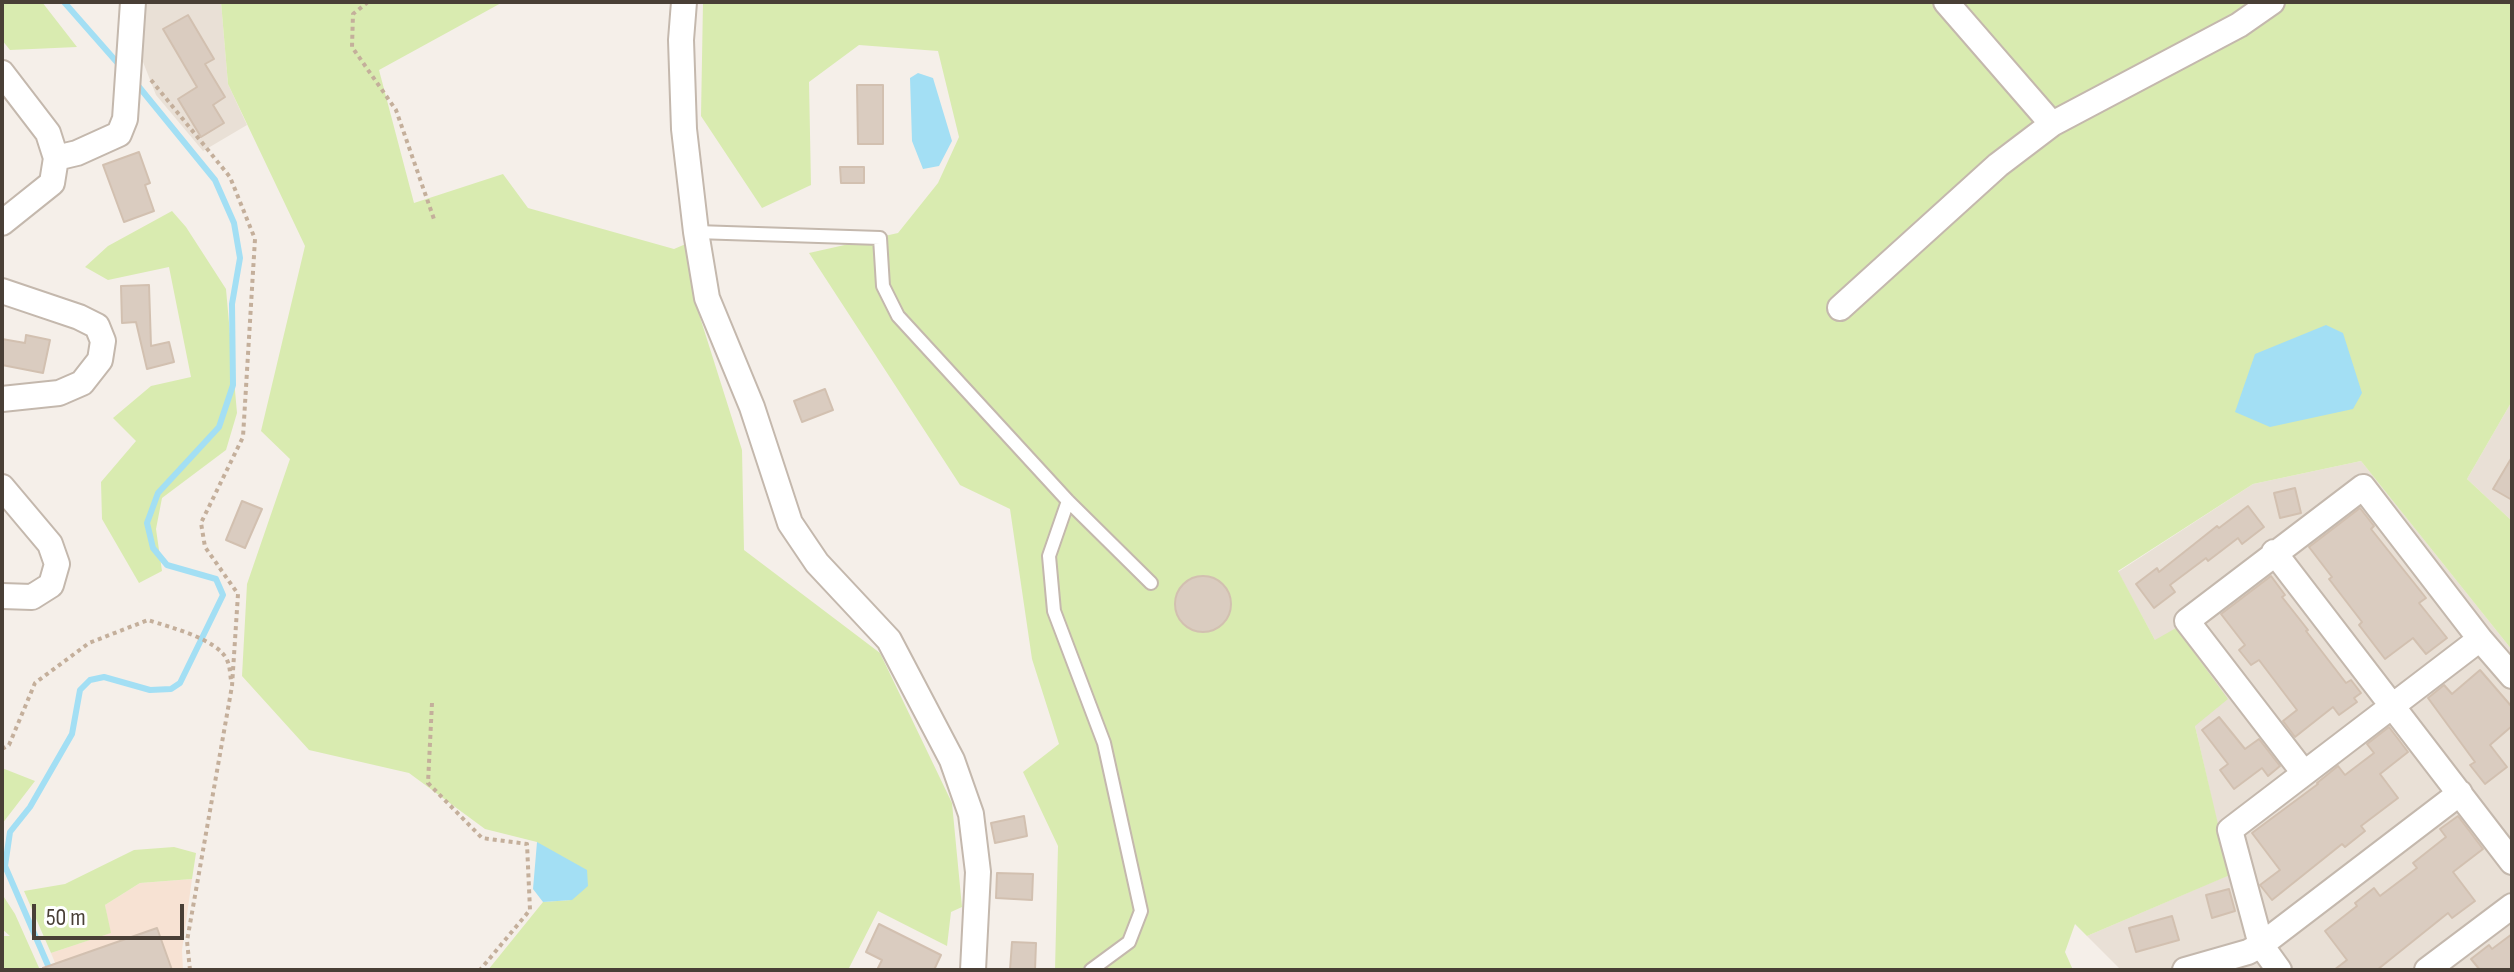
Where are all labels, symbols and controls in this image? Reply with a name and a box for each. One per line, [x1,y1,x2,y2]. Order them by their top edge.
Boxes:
scale bar [36,888,188,938]
text: 50 m [46,903,86,932]

